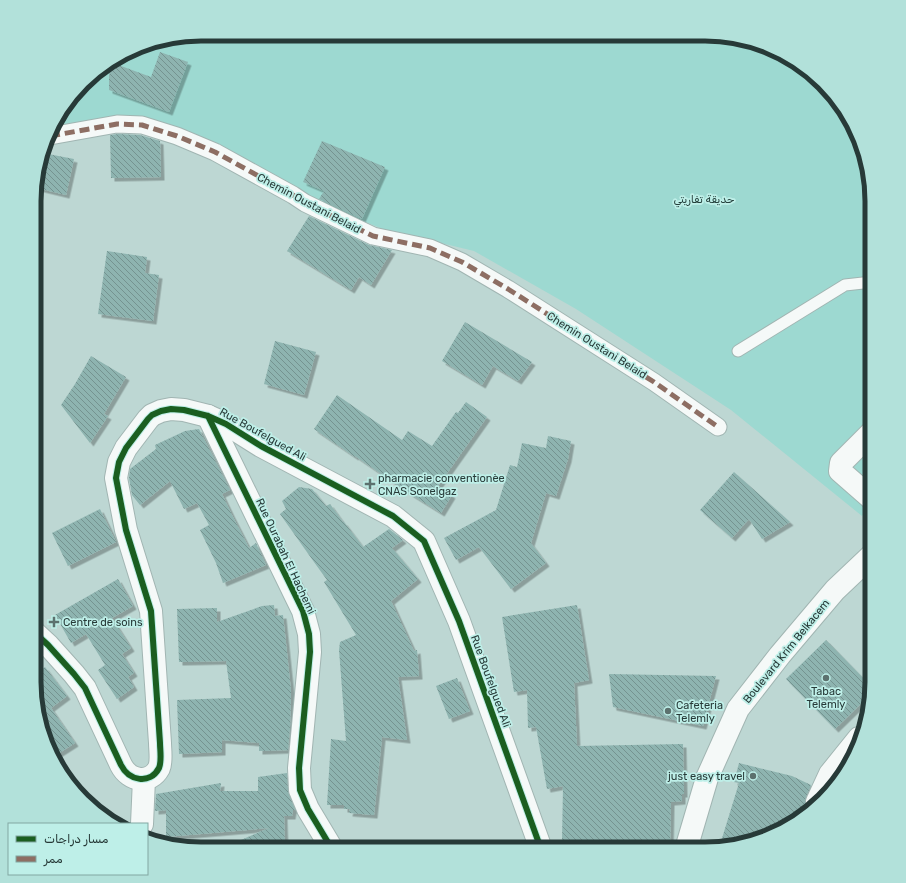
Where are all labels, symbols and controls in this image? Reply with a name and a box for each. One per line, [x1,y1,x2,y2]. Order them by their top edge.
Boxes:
street label: Chemin Oustani Belaid [255,171,363,236]
park label: حديقة تفاريتي [673,193,735,208]
street label: Chemin Oustani Belaid [544,309,649,382]
street label: Rue Boufelgued Ali [217,405,308,464]
place label: pharmacie conventionèe CNAS Sonelgaz [378,472,505,498]
marker: pharmacie conventionèe CNAS Sonelgaz [365,479,375,489]
street label: Rue Ourabah El Hachemi [253,496,318,616]
street label: Boulevard Krim Belkacem [740,597,832,706]
marker: Centre de soins [48,616,60,628]
place label: Centre de soins [63,616,143,629]
street label: Rue Boufelgued Ali [468,633,513,729]
marker: Tabac Telemly [821,673,831,683]
place label: Tabac Telemly [807,685,845,711]
place label: Cafeteria Telemly [676,699,723,725]
marker: Cafeteria Telemly [663,706,673,716]
place label: just easy travel [667,770,745,783]
marker: just easy travel [748,771,758,781]
legend [8,823,148,875]
text: مسار دراجات [44,832,109,847]
text: ممر [43,852,63,867]

